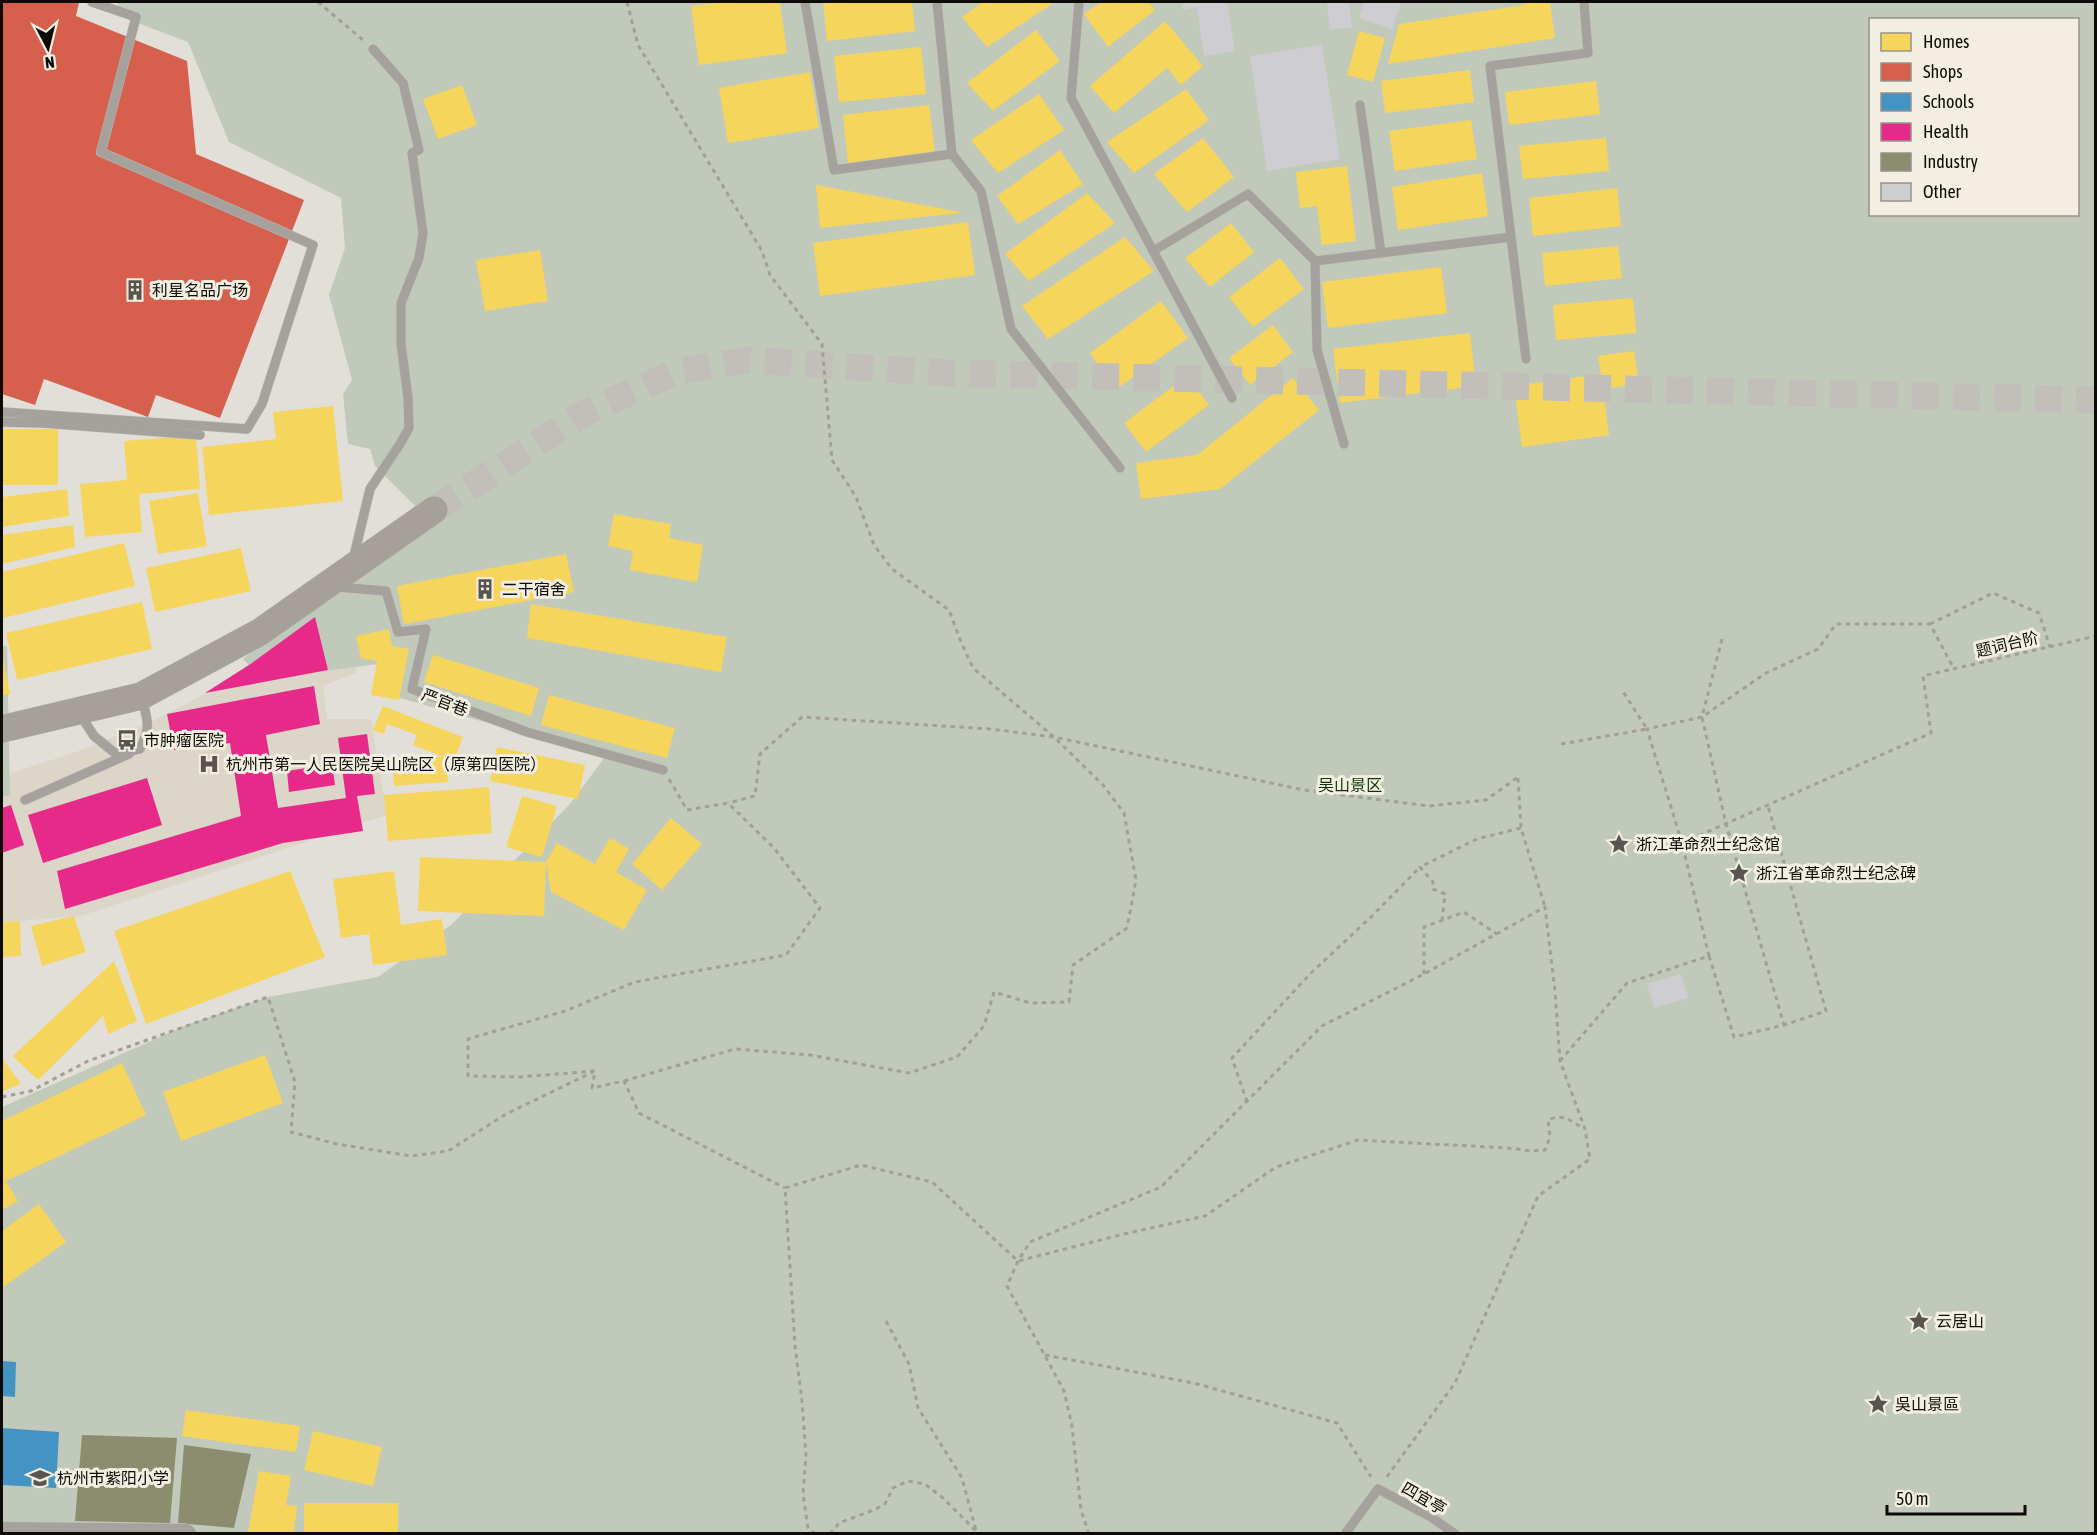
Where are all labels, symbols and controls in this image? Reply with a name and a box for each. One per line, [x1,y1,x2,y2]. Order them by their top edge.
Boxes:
north arrow [18,18,78,78]
legend [1869,18,2079,216]
text: Homes [1923,31,1969,52]
text: N [44,53,56,72]
text: Shops [1923,61,1963,82]
text: Schools [1923,91,1974,112]
text: Health [1923,121,1969,142]
text: Industry [1923,151,1978,172]
text: Other [1923,181,1962,202]
building icon: 利星名品广场 [123,278,147,302]
place label: 利星名品广场 [152,281,248,299]
building icon: 二干宿舍 [473,577,497,601]
place label: 二干宿舍 [502,580,566,598]
street label: 题词台阶 [1974,628,2040,660]
street label: 严官巷 [419,685,471,719]
bus stop icon: 市肿瘤医院 [115,728,139,752]
place label: 市肿瘤医院 [144,731,224,749]
hospital icon: 杭州市第一人民医院吴山院区（原第四医院） [197,752,221,776]
place label: 杭州市第一人民医院吴山院区（原第四医院） [226,755,546,773]
park label: 吴山景区 [1318,776,1382,794]
place icon: 浙江革命烈士纪念馆 [1607,832,1631,856]
place label: 浙江革命烈士纪念馆 [1636,835,1780,853]
place icon: 浙江省革命烈士纪念碑 [1727,861,1751,885]
place label: 浙江省革命烈士纪念碑 [1756,864,1916,882]
place icon: 云居山 [1907,1309,1931,1333]
place label: 云居山 [1936,1312,1984,1330]
place icon: 吳山景區 [1866,1392,1890,1416]
place label: 吳山景區 [1895,1395,1959,1413]
school or university icon: 杭州市紫阳小学 [28,1466,52,1490]
place label: 杭州市紫阳小学 [57,1469,169,1487]
street label: 四宜亭 [1399,1478,1449,1518]
scale bar [1887,1478,2025,1516]
text: 50 m [1896,1488,1928,1509]

